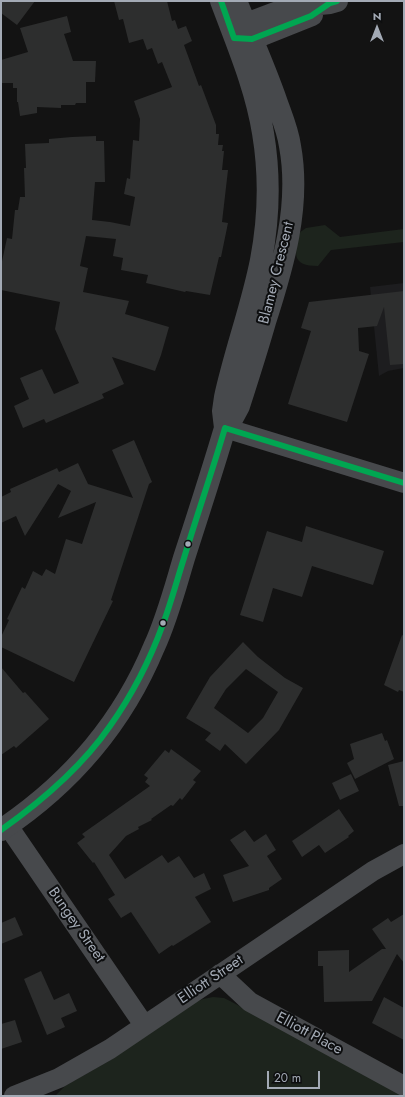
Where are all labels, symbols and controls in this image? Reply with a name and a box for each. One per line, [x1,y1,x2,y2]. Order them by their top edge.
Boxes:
north arrow [357,8,397,48]
text: N [373,8,381,24]
street label: Blamey Crescent [256,220,298,326]
unlabelled marker [183,539,193,549]
unlabelled marker [158,618,168,628]
street label: Bungey Street [44,884,108,966]
street label: Elliott Street [175,952,247,1008]
street label: Elliott Place [273,1009,345,1059]
scale bar [269,1063,322,1089]
text: 20 m [274,1069,301,1087]

